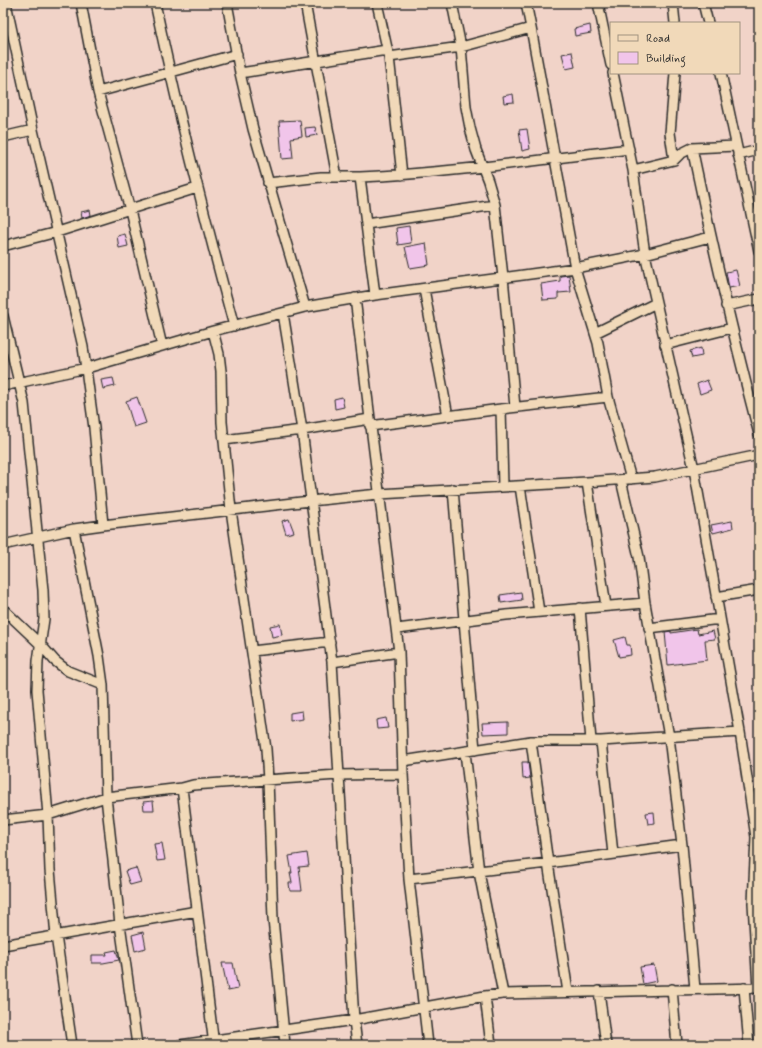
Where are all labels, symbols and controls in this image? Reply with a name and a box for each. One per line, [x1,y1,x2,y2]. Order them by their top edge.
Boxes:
legend [610,22,740,74]
text: Road [646,31,670,47]
text: Building [646,51,686,68]

